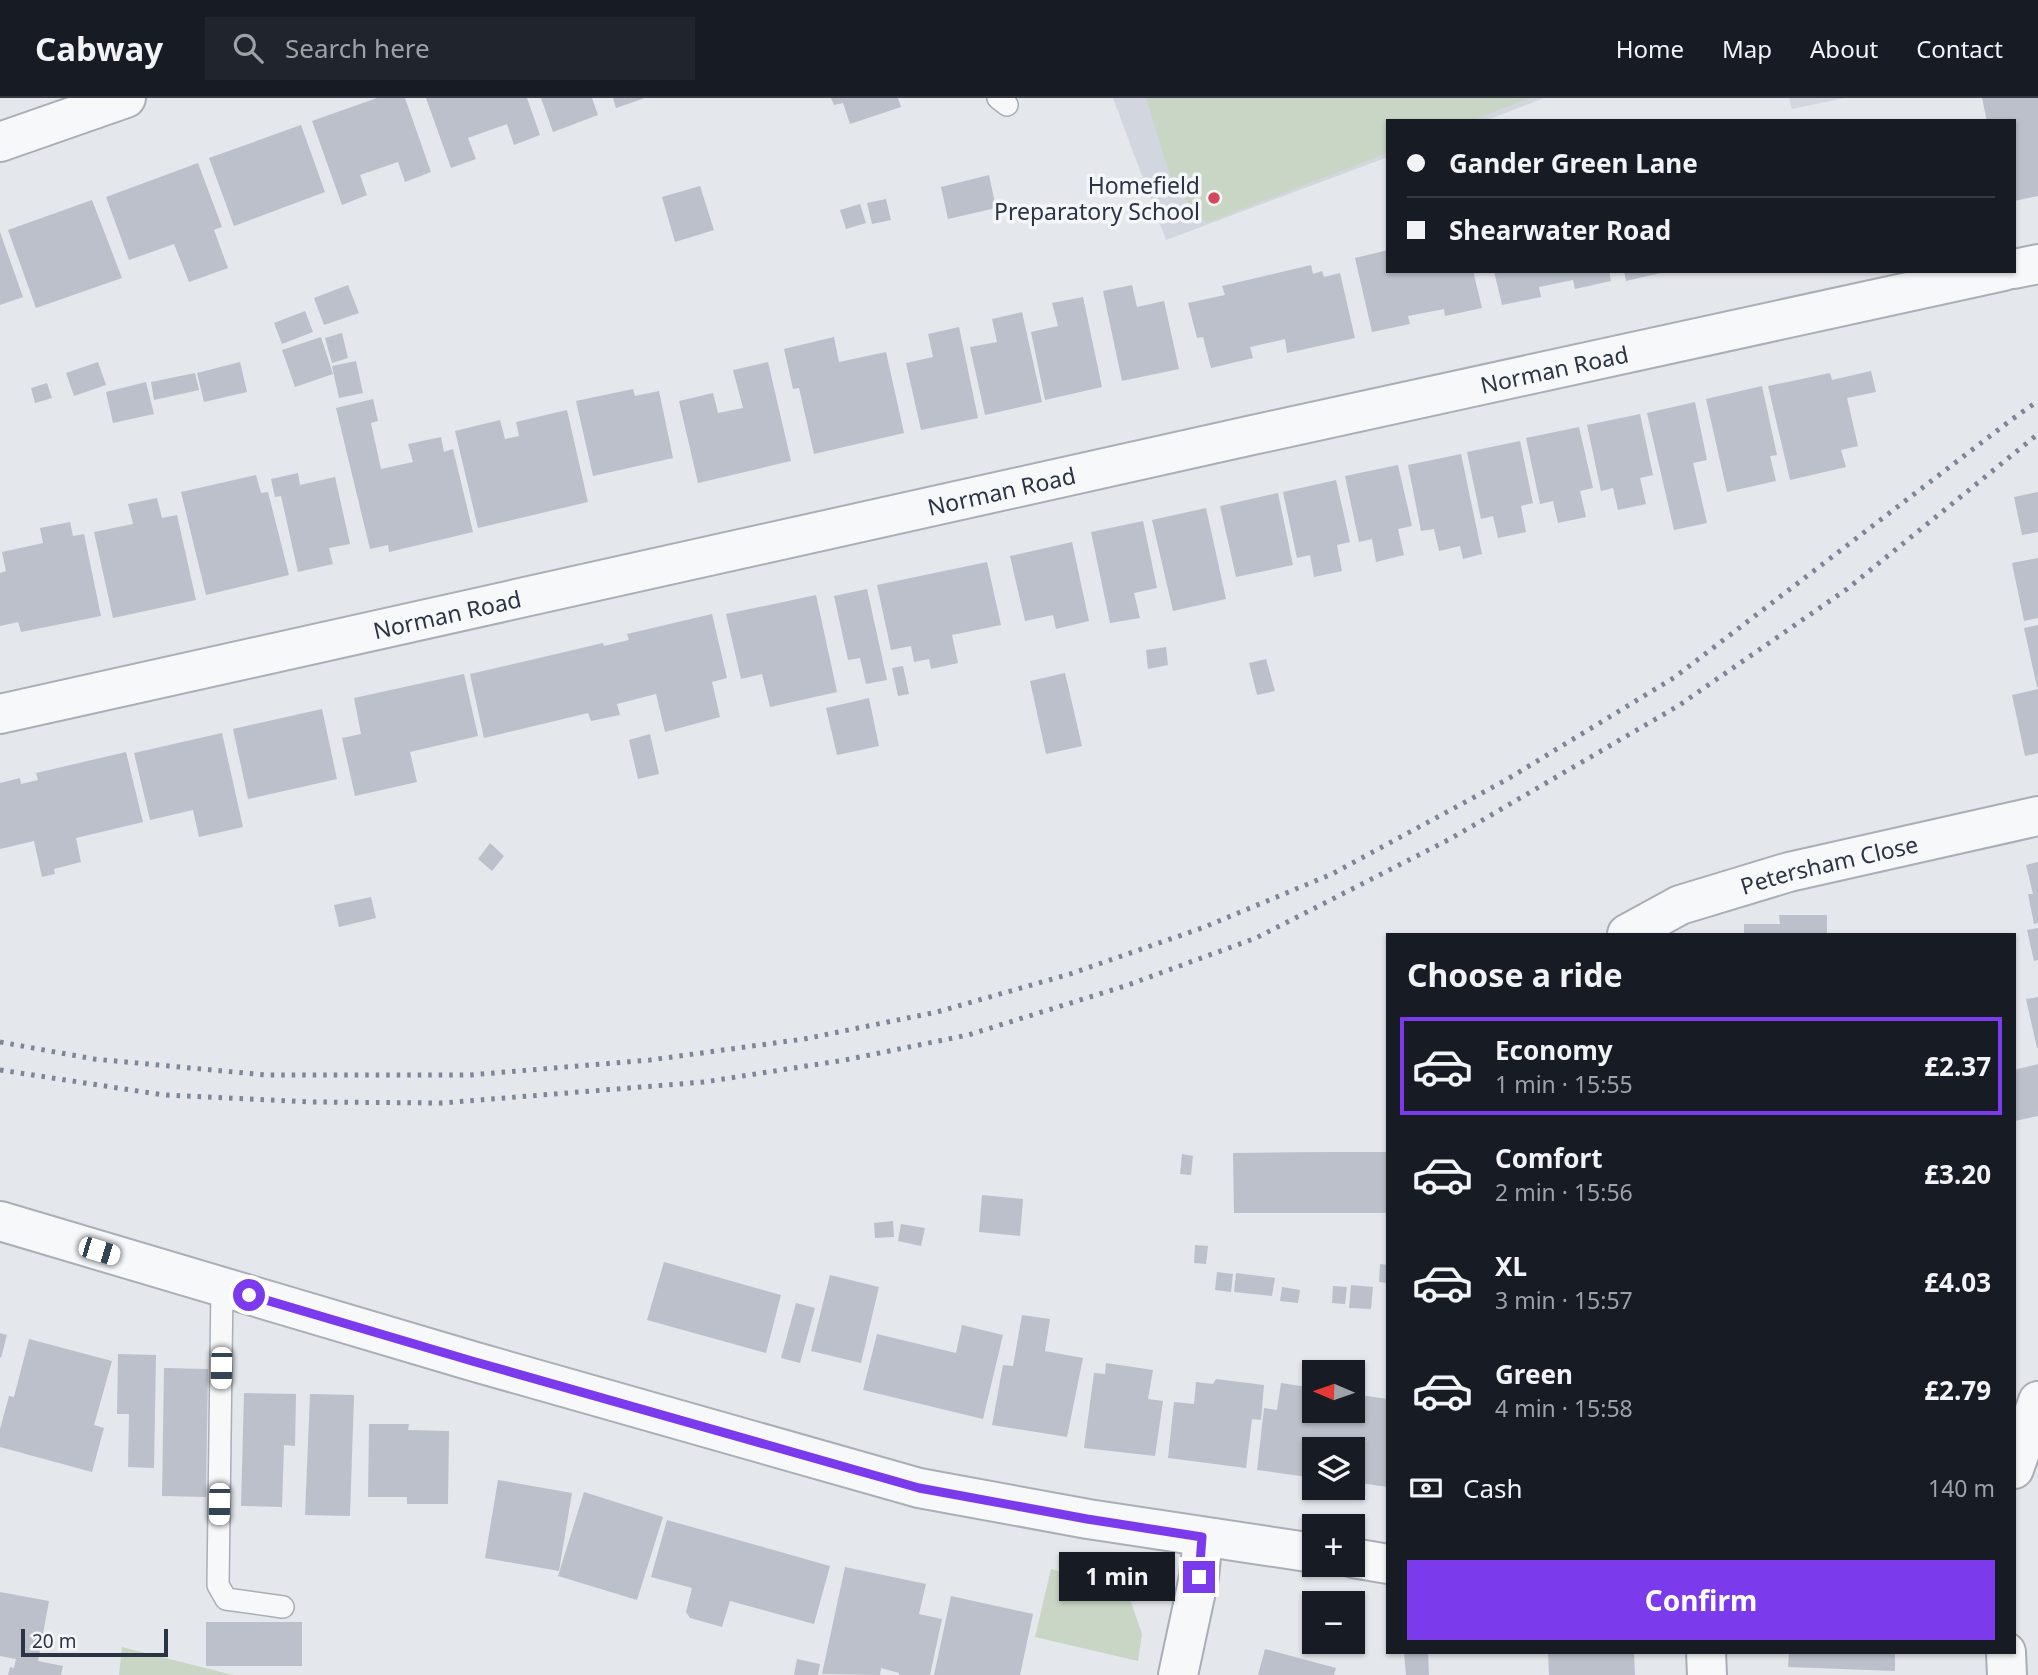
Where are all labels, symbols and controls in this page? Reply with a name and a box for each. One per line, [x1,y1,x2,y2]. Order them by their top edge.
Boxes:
search box [205,17,695,80]
text: Cabway [35,26,163,71]
icon: search [229,29,267,67]
text: Search here [285,30,430,66]
text: Home [1616,32,1684,65]
text: Map [1722,32,1772,65]
text: About [1810,32,1878,65]
text: Contact [1916,32,2003,65]
text: Gander Green Lane [1449,145,1698,181]
place label: Homefield Preparatory School [994,169,1200,227]
marker: Homefield Preparatory School [1206,190,1222,206]
text: Shearwater Road [1449,212,1671,248]
street label: Norman Road [1477,337,1631,401]
street label: Norman Road [924,459,1079,523]
street label: Norman Road [370,582,524,646]
street label: Petersham Close [1736,828,1921,902]
text: Choose a ride [1407,953,1623,996]
text: Economy [1495,1032,1613,1068]
icon: car [1411,1035,1474,1098]
text: £2.37 [1924,1048,1991,1084]
text: 1 min · 15:55 [1495,1068,1633,1100]
text: Comfort [1495,1140,1603,1176]
icon: car [1411,1143,1474,1206]
text: £3.20 [1924,1156,1991,1192]
text: 2 min · 15:56 [1495,1176,1633,1208]
car [76,1235,123,1267]
text: XL [1495,1248,1527,1284]
icon: car [1411,1251,1474,1314]
text: £4.03 [1924,1264,1991,1300]
route start [233,1279,265,1311]
text: 3 min · 15:57 [1495,1284,1633,1316]
car [211,1347,232,1389]
text: Green [1495,1356,1573,1392]
icon: car [1411,1359,1474,1422]
north arrow [1302,1360,1365,1423]
map controls [1302,1360,1365,1654]
text: £2.79 [1924,1372,1991,1408]
text: 4 min · 15:58 [1495,1392,1633,1424]
button: layers [1302,1437,1365,1500]
icon: cash [1407,1469,1445,1507]
text: Cash [1463,1470,1523,1506]
text: 140 m [1928,1472,1995,1504]
car [209,1483,230,1525]
button: + [1302,1514,1365,1577]
callout: 1 min [1059,1552,1174,1602]
text: 1 min [1085,1560,1149,1592]
button: Confirm [1407,1560,1995,1640]
route end [1183,1561,1215,1593]
button: − [1302,1591,1365,1654]
scale bar [21,1626,168,1658]
text: 20 m [32,1628,76,1654]

